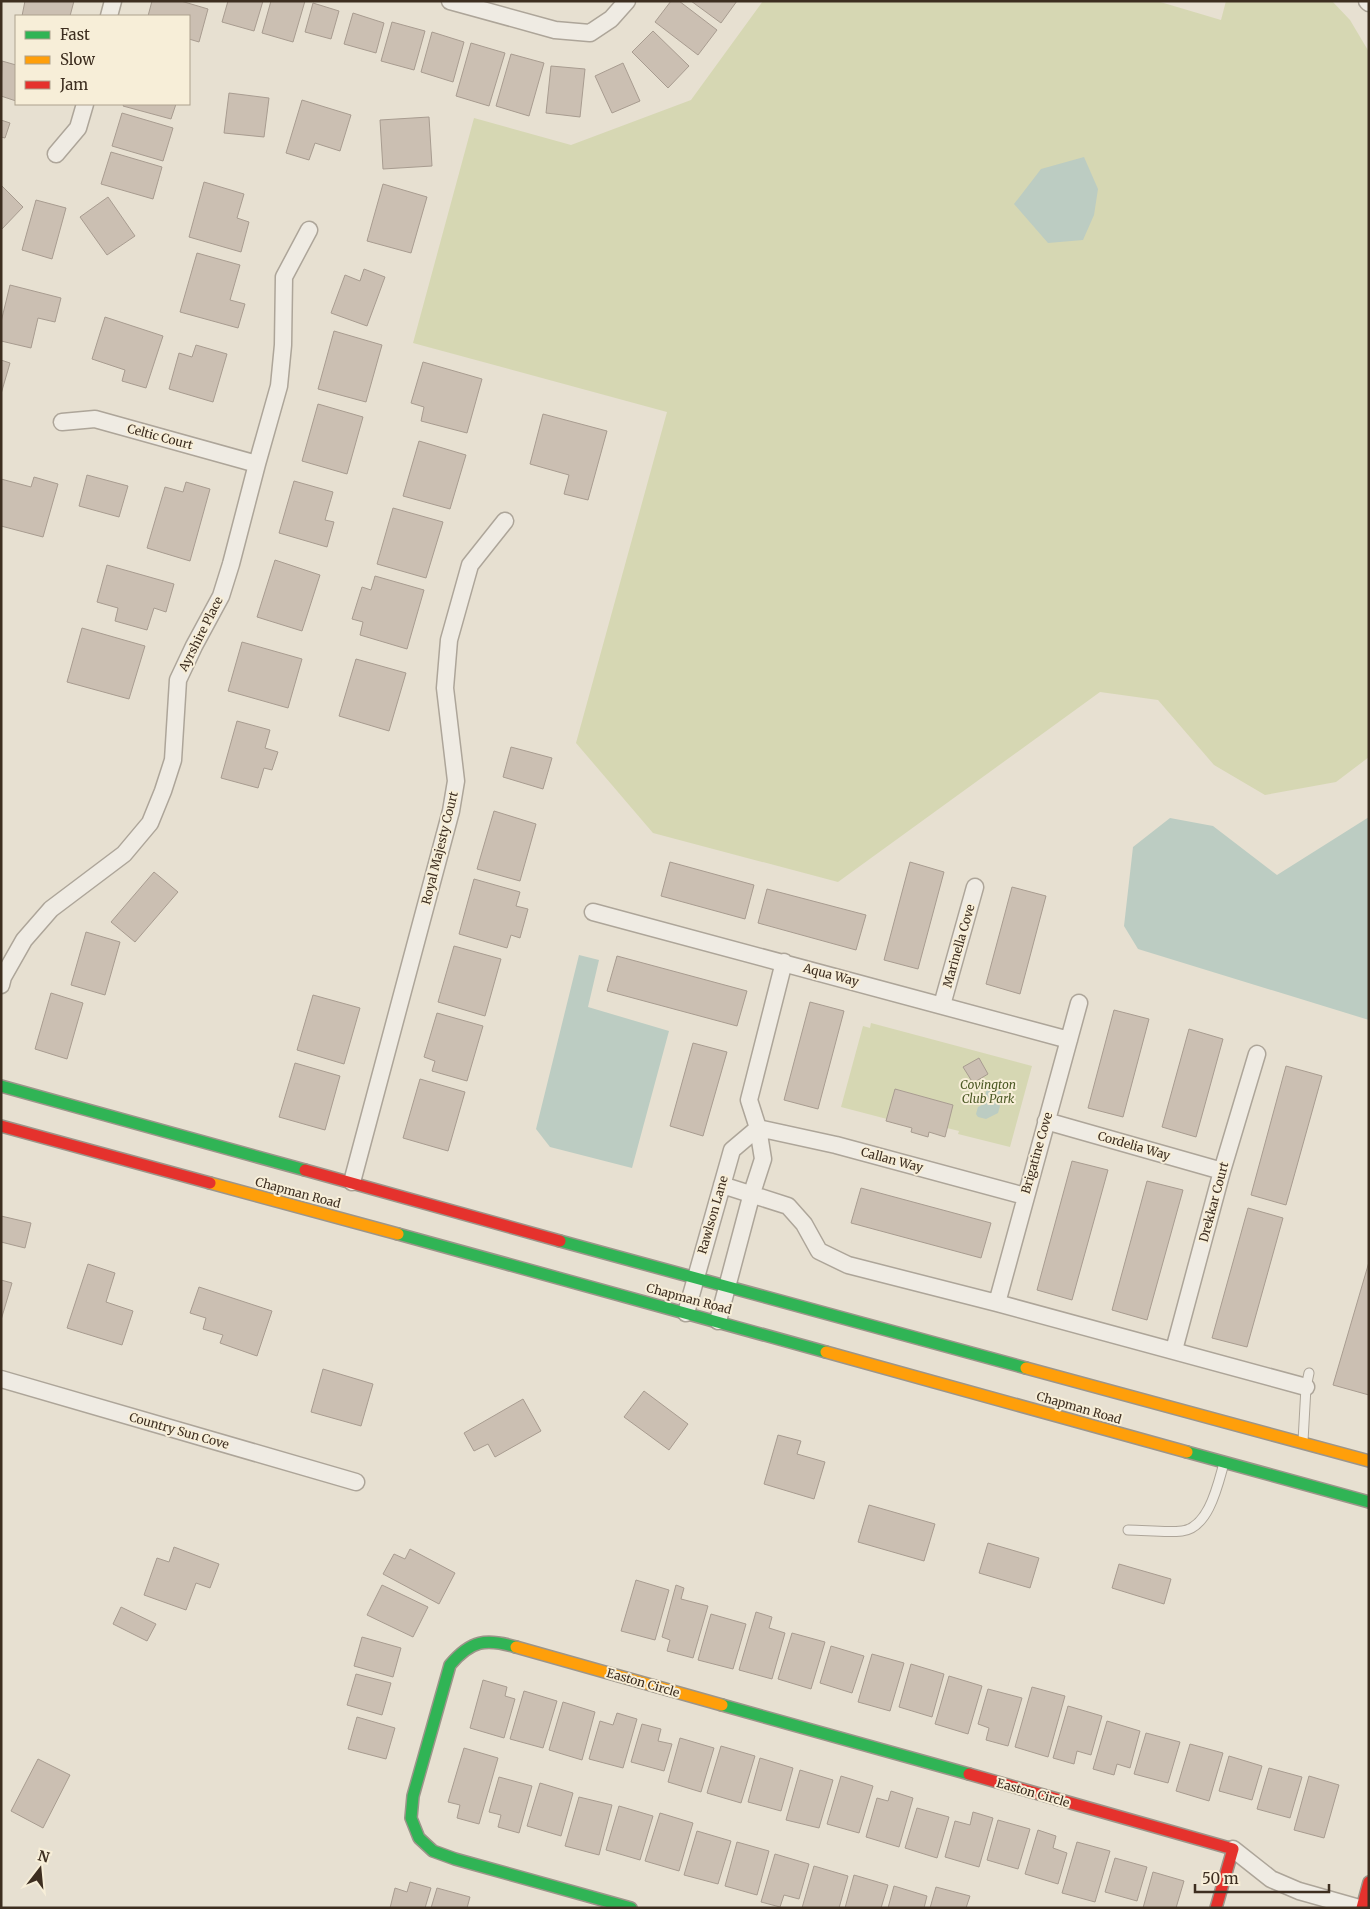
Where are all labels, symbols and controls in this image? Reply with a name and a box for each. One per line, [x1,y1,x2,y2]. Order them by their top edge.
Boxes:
legend [15,15,190,105]
text: Fast [60,25,90,44]
text: Slow [60,50,95,69]
text: Jam [59,75,88,94]
street label: Celtic Court [126,421,195,453]
street label: Ayrshire Place [175,594,226,674]
street label: Royal Majesty Court [418,789,461,906]
street label: Marinella Cove [939,902,978,989]
street label: Aqua Way [801,960,861,989]
park label: Covington Club Park [960,1077,1016,1106]
street label: Brigatine Cove [1018,1110,1055,1195]
street label: Cordelia Way [1096,1128,1172,1163]
street label: Callan Way [859,1144,925,1175]
street label: Drekkar Court [1196,1160,1232,1244]
street label: Chapman Road [254,1174,342,1211]
street label: Rawlson Lane [694,1174,731,1256]
street label: Chapman Road [645,1280,733,1317]
street label: Chapman Road [1035,1388,1123,1427]
street label: Country Sun Cove [128,1409,231,1452]
street label: Easton Circle [605,1665,681,1700]
street label: Easton Circle [995,1775,1071,1810]
north arrow [15,1844,65,1894]
text: N [36,1846,51,1867]
scale bar [1195,1862,1329,1894]
text: 50 m [1202,1869,1239,1888]

